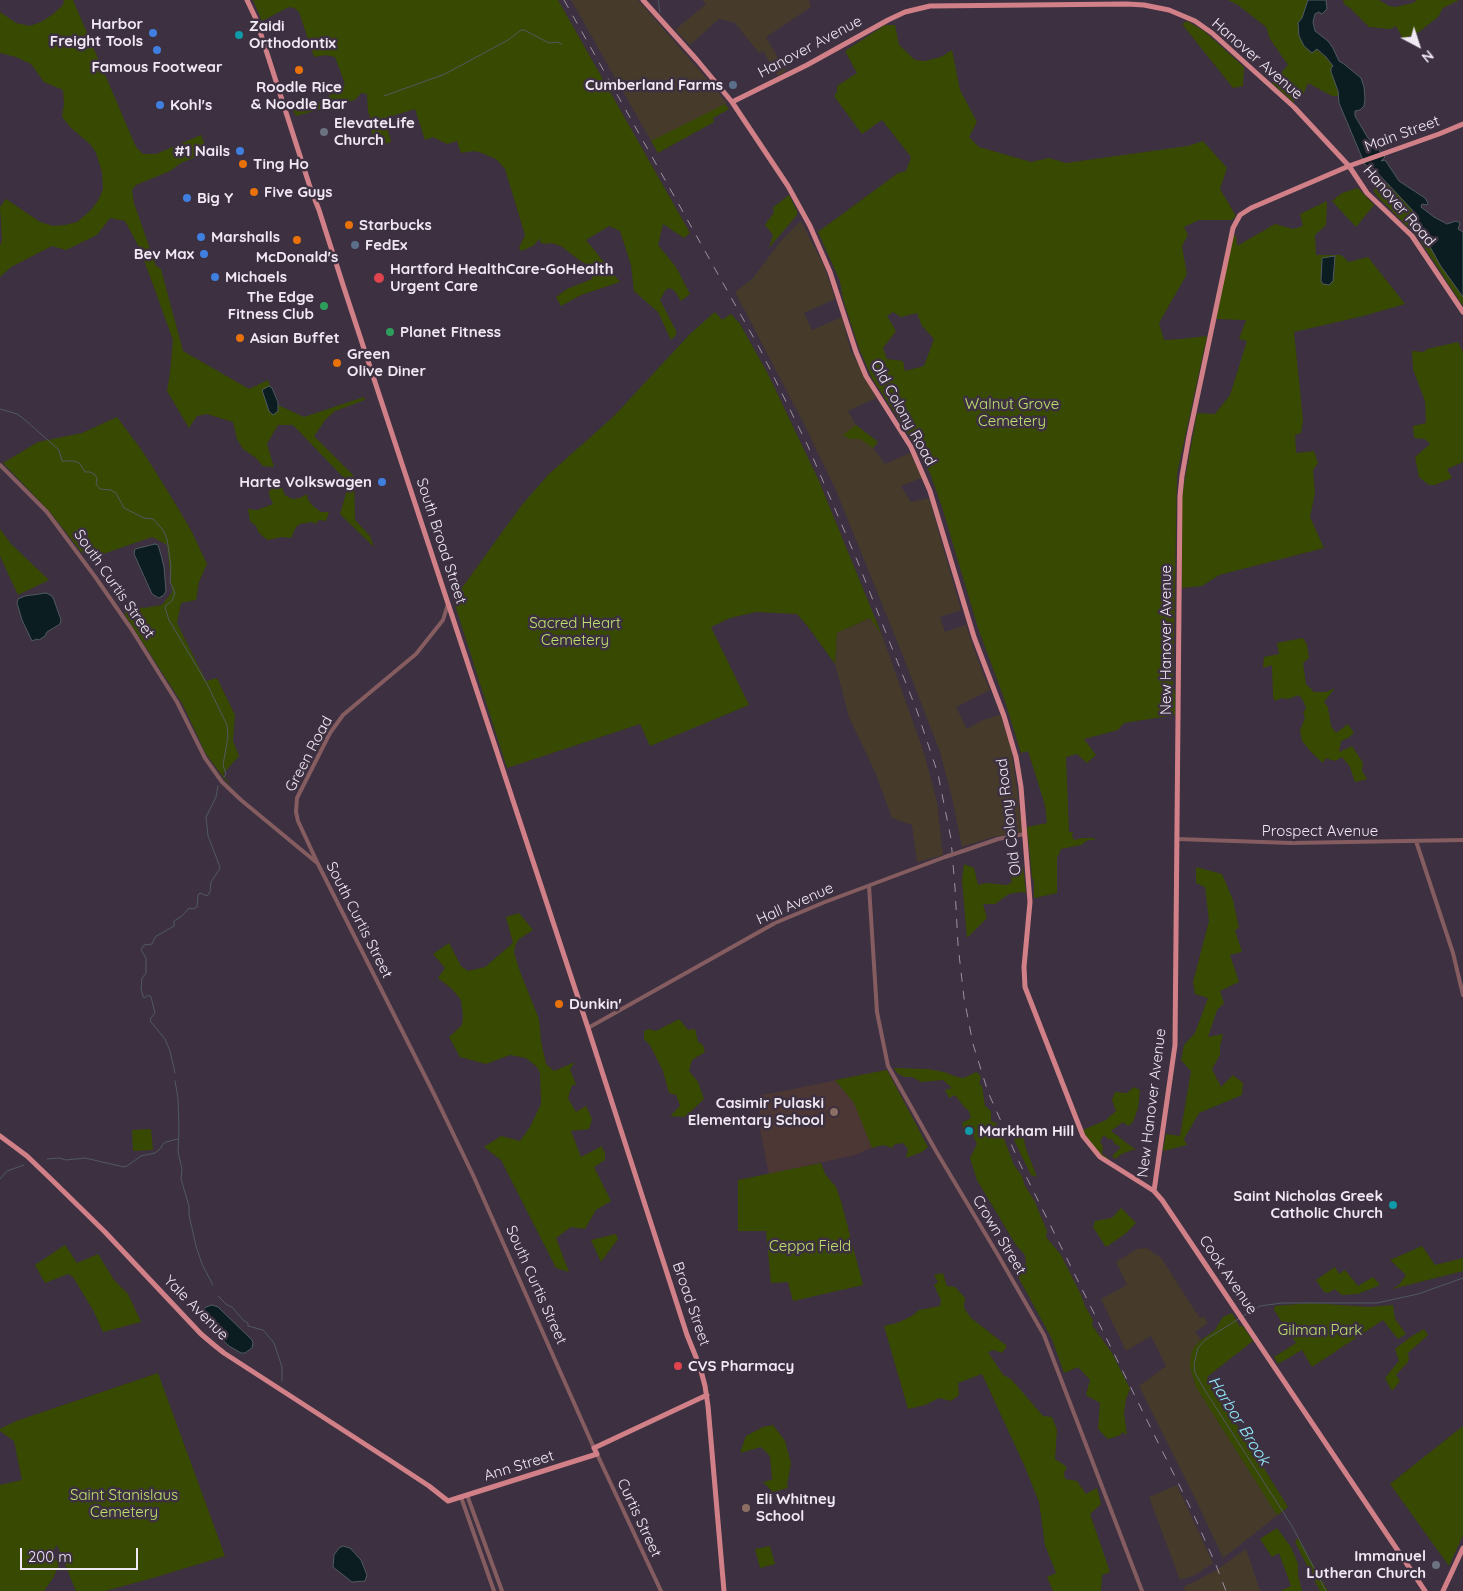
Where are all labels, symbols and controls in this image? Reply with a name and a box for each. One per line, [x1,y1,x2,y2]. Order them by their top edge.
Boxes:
street label: Hanover Avenue [755,12,865,82]
street label: Hanover Avenue [1208,14,1306,104]
place label: Harbor Freight Tools [50,15,143,50]
place label: Zaidi Orthodontix [249,17,336,52]
north arrow [1393,20,1443,70]
marker: Harbor Freight Tools [147,27,159,39]
marker: Zaidi Orthodontix [233,29,245,41]
marker: Famous Footwear [151,44,163,56]
text: N [1418,46,1437,67]
place label: Famous Footwear [92,58,222,76]
marker: Roodle Rice & Noodle Bar [293,64,305,76]
place label: Cumberland Farms [585,76,723,94]
place label: Roodle Rice & Noodle Bar [251,78,347,113]
marker: Cumberland Farms [727,79,739,91]
place label: Kohl's [170,96,212,114]
marker: Kohl's [154,99,166,111]
street label: Main Street [1362,112,1442,156]
place label: ElevateLife Church [334,114,415,149]
marker: ElevateLife Church [318,126,330,138]
place label: #1 Nails [174,142,230,160]
marker: #1 Nails [234,145,246,157]
place label: Ting Ho [253,155,309,173]
marker: Ting Ho [237,158,249,170]
street label: Hanover Road [1359,162,1439,250]
place label: Five Guys [264,183,333,201]
marker: Five Guys [248,186,260,198]
place label: Big Y [197,189,233,207]
marker: Big Y [181,192,193,204]
place label: Starbucks [359,216,432,234]
marker: Starbucks [343,219,355,231]
place label: Marshalls [211,228,280,246]
marker: Marshalls [195,231,207,243]
marker: McDonald's [291,234,303,246]
place label: FedEx [365,236,407,254]
marker: FedEx [349,239,361,251]
place label: Bev Max [134,245,194,263]
marker: Bev Max [198,248,210,260]
place label: McDonald's [256,248,338,266]
place label: Hartford HealthCare-GoHealth Urgent Care [390,260,613,295]
place label: Michaels [225,268,287,286]
marker: Michaels [209,271,221,283]
marker: Hartford HealthCare-GoHealth Urgent Care [372,271,386,285]
place label: The Edge Fitness Club [228,288,314,323]
marker: The Edge Fitness Club [318,300,330,312]
place label: Planet Fitness [400,323,501,341]
marker: Planet Fitness [384,326,396,338]
place label: Asian Buffet [250,329,340,347]
marker: Asian Buffet [234,332,246,344]
place label: Green Olive Diner [347,345,426,380]
marker: Green Olive Diner [331,357,343,369]
street label: Old Colony Road [867,357,939,469]
park label: Walnut Grove Cemetery [965,395,1059,430]
place label: Harte Volkswagen [239,473,372,491]
marker: Harte Volkswagen [376,476,388,488]
street label: South Broad Street [412,476,470,606]
street label: South Curtis Street [70,526,158,642]
street label: New Hanover Avenue [1157,565,1175,715]
park label: Sacred Heart Cemetery [529,614,621,649]
street label: Green Road [282,713,336,795]
street label: Old Colony Road [993,758,1025,876]
street label: Prospect Avenue [1262,822,1378,840]
street label: South Curtis Street [322,859,396,981]
street label: Hall Avenue [754,879,836,929]
place label: Dunkin' [569,995,622,1013]
marker: Dunkin' [553,998,565,1010]
street label: New Hanover Avenue [1134,1028,1170,1178]
place label: Casimir Pulaski Elementary School [688,1094,824,1129]
marker: Casimir Pulaski Elementary School [828,1106,840,1118]
place label: Markham Hill [979,1122,1074,1140]
marker: Markham Hill [963,1125,975,1137]
place label: Saint Nicholas Greek Catholic Church [1234,1187,1383,1222]
street label: Crown Street [968,1192,1030,1278]
marker: Saint Nicholas Greek Catholic Church [1387,1199,1399,1211]
street label: South Curtis Street [502,1223,570,1347]
street label: Cook Avenue [1195,1232,1261,1318]
park label: Ceppa Field [769,1237,851,1255]
street label: Broad Street [668,1260,714,1348]
street label: Yale Avenue [160,1272,232,1344]
park label: Gilman Park [1278,1321,1362,1339]
place label: CVS Pharmacy [688,1357,794,1375]
marker: CVS Pharmacy [672,1360,684,1372]
water label: Harbor Brook [1204,1373,1274,1469]
street label: Ann Street [482,1447,556,1485]
street label: Curtis Street [613,1476,665,1560]
park label: Saint Stanislaus Cemetery [70,1486,178,1521]
place label: Eli Whitney School [756,1490,835,1525]
marker: Eli Whitney School [740,1502,752,1514]
scale bar [22,1538,140,1570]
text: 200 m [28,1547,72,1566]
place label: Immanuel Lutheran Church [1306,1547,1426,1582]
marker: Immanuel Lutheran Church [1430,1559,1442,1571]

